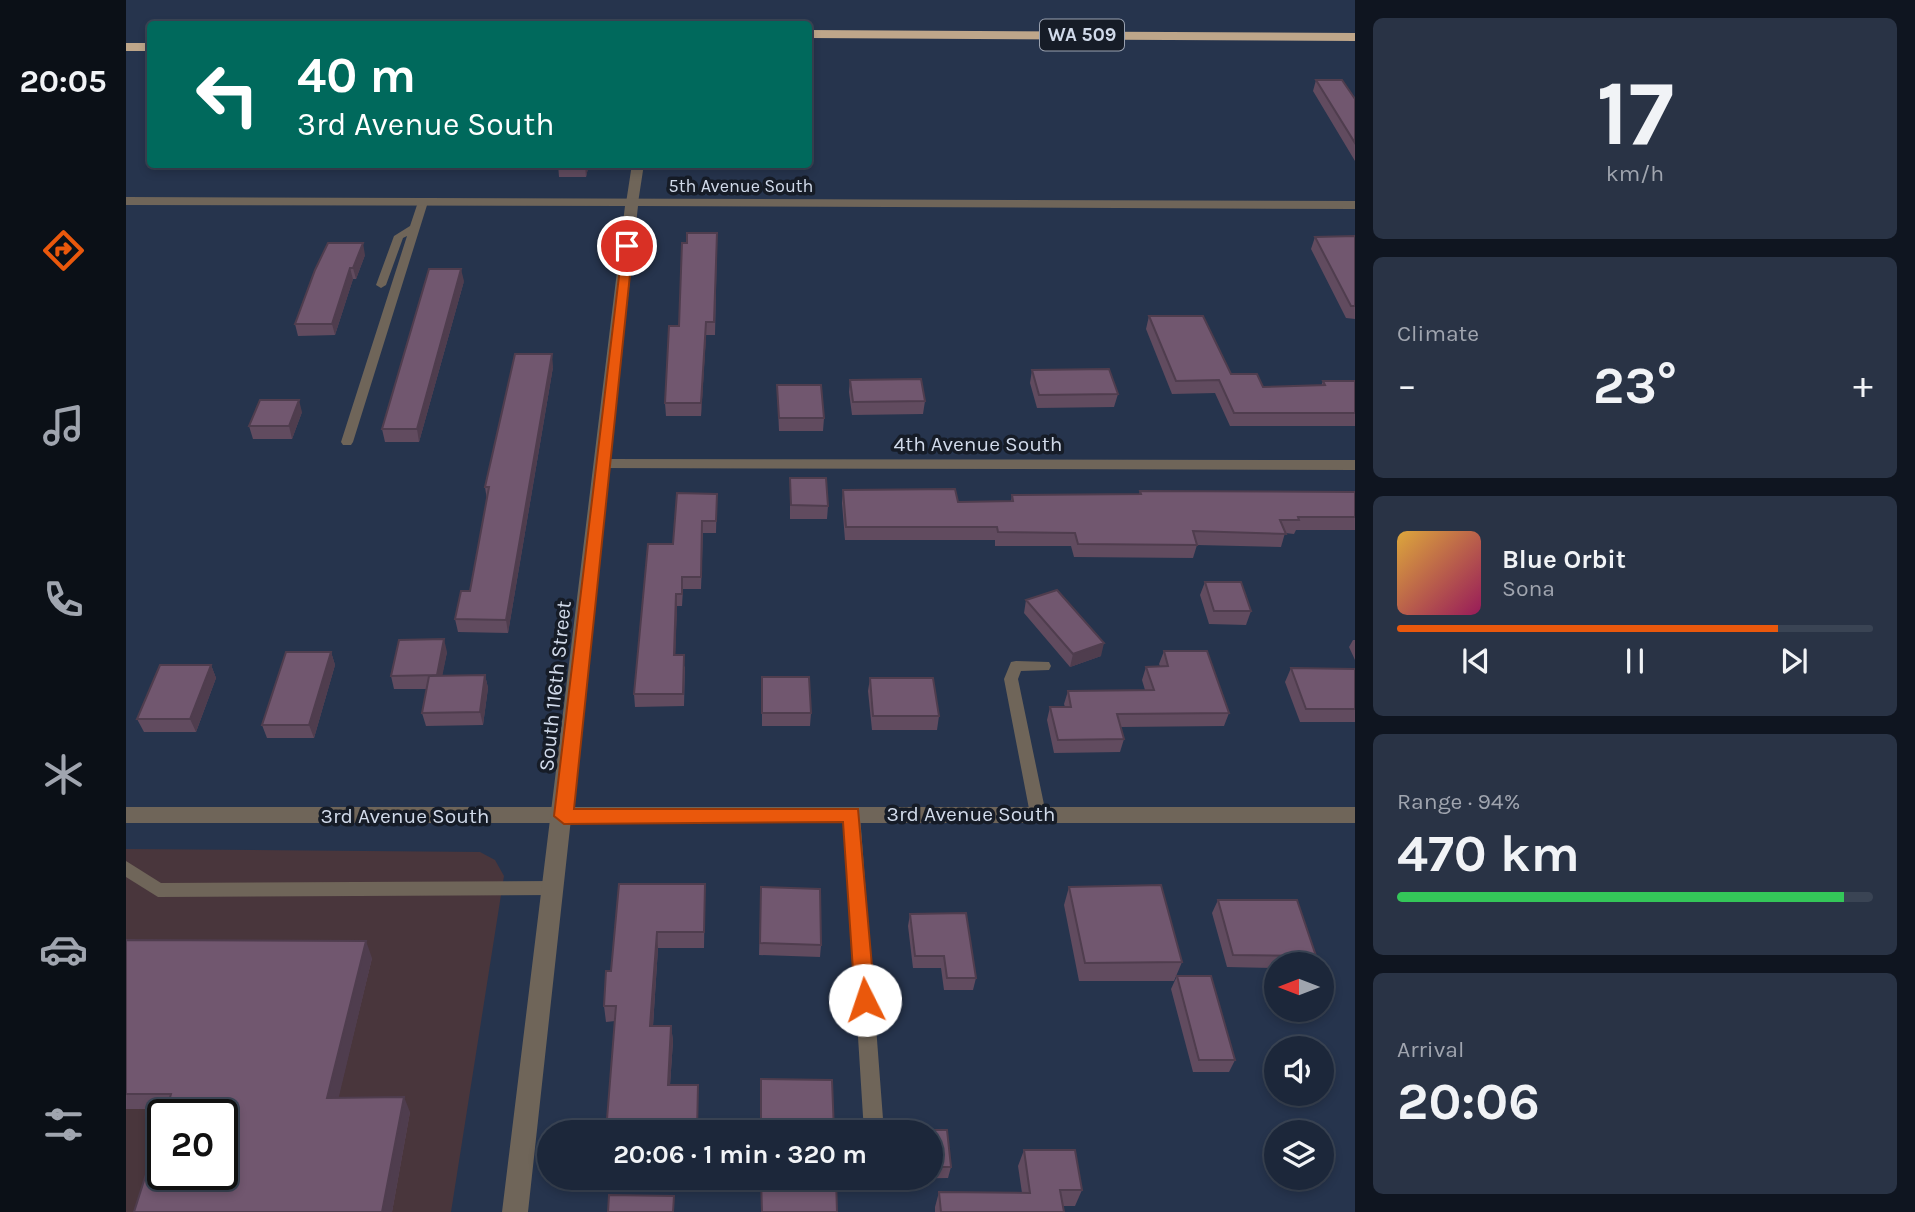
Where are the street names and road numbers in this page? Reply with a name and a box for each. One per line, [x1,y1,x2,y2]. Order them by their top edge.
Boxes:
road number: WA 509 [1040,20,1124,50]
street label: 5th Avenue South [669,175,813,197]
street label: 4th Avenue South [894,432,1062,456]
street label: South 116th Street [534,599,576,773]
street label: 3rd Avenue South [887,802,1055,826]
street label: 3rd Avenue South [321,804,489,828]

